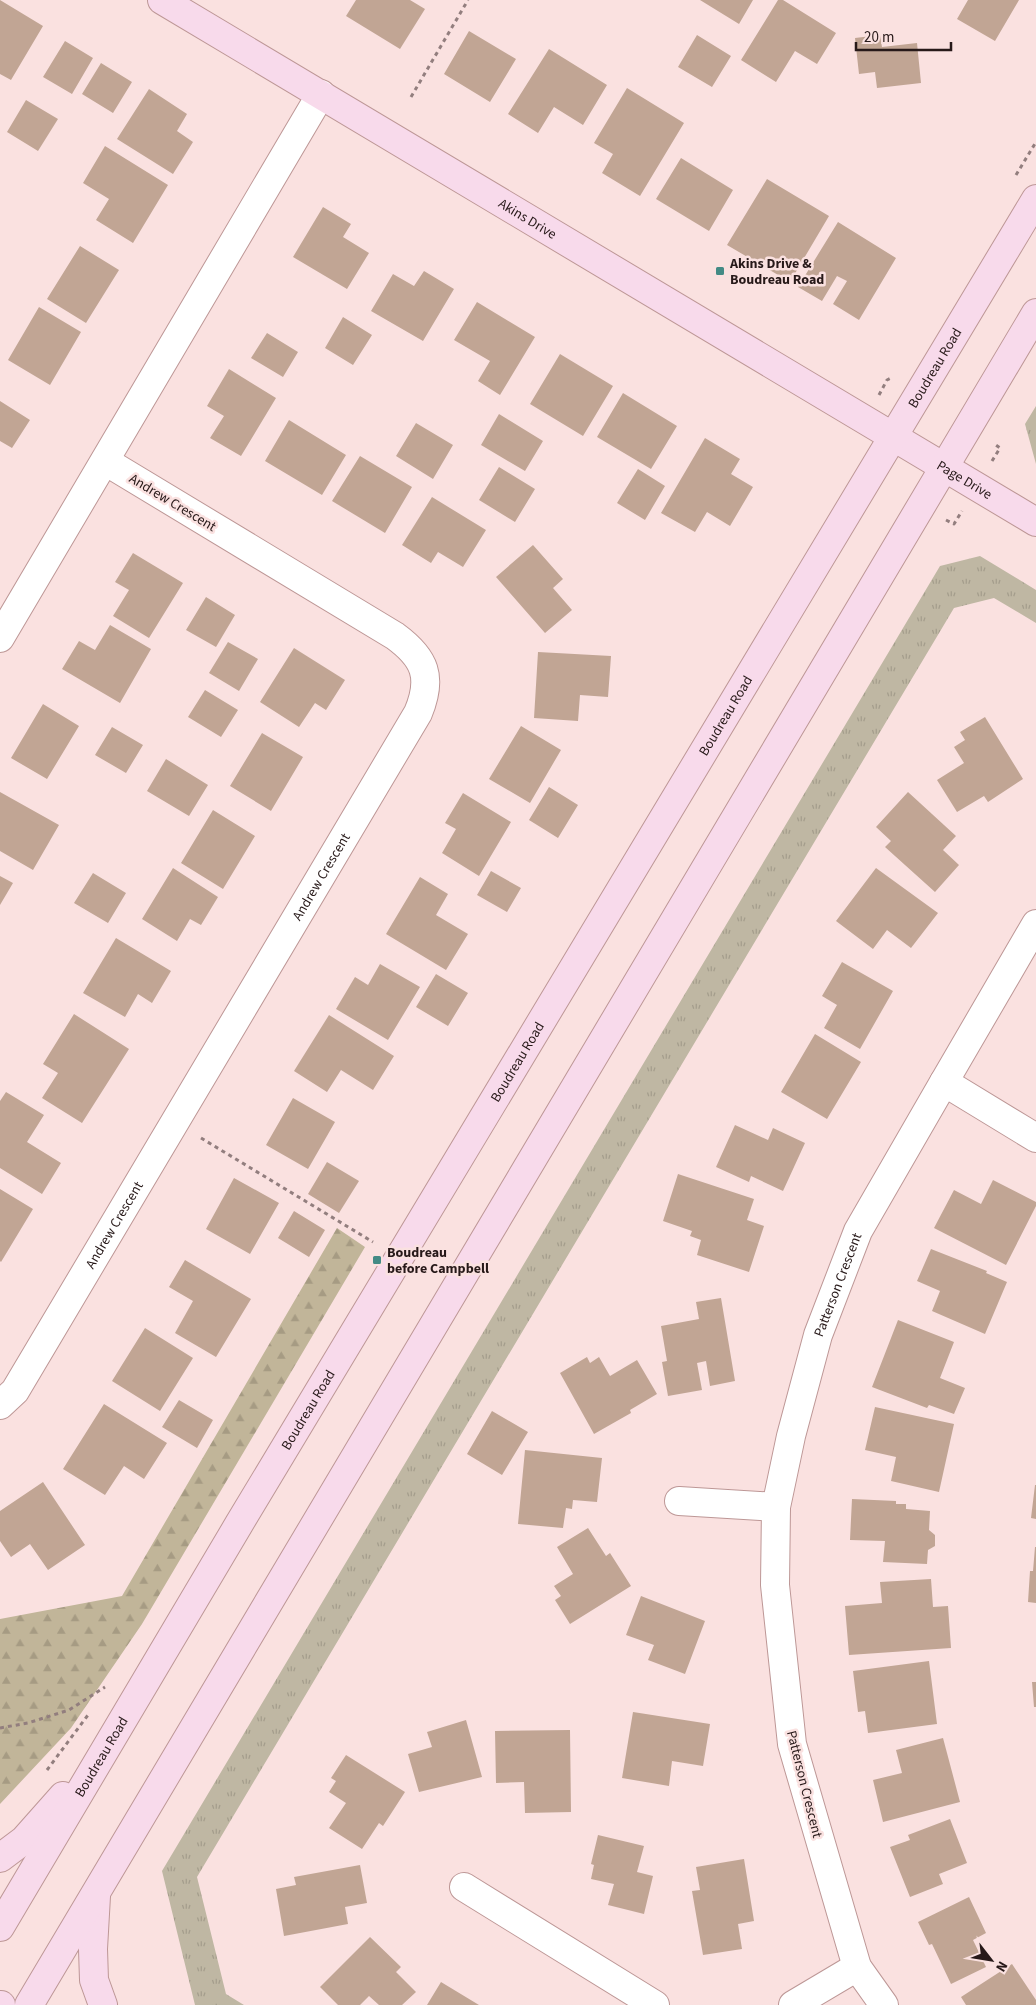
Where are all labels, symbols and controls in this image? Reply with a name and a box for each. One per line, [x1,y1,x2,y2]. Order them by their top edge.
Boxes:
scale bar [856,20,951,52]
text: 20 m [864,27,894,48]
street label: Akins Drive [494,194,560,245]
place label: Akins Drive & Boudreau Road [729,254,824,290]
marker: Akins Drive & Boudreau Road [714,265,726,277]
street label: Boudreau Road [904,324,967,412]
street label: Page Drive [933,456,996,505]
street label: Andrew Crescent [125,469,220,537]
street label: Boudreau Road [694,672,758,760]
street label: Andrew Crescent [288,829,356,925]
street label: Boudreau Road [486,1018,550,1106]
street label: Andrew Crescent [81,1177,149,1273]
street label: Patterson Crescent [809,1230,868,1340]
place label: Boudreau before Campbell [387,1243,489,1279]
marker: Boudreau before Campbell [371,1254,383,1266]
street label: Boudreau Road [277,1366,340,1454]
street label: Boudreau Road [70,1713,133,1801]
street label: Patterson Crescent [781,1729,827,1840]
north arrow [966,1935,1016,1985]
text: N [990,1957,1012,1975]

